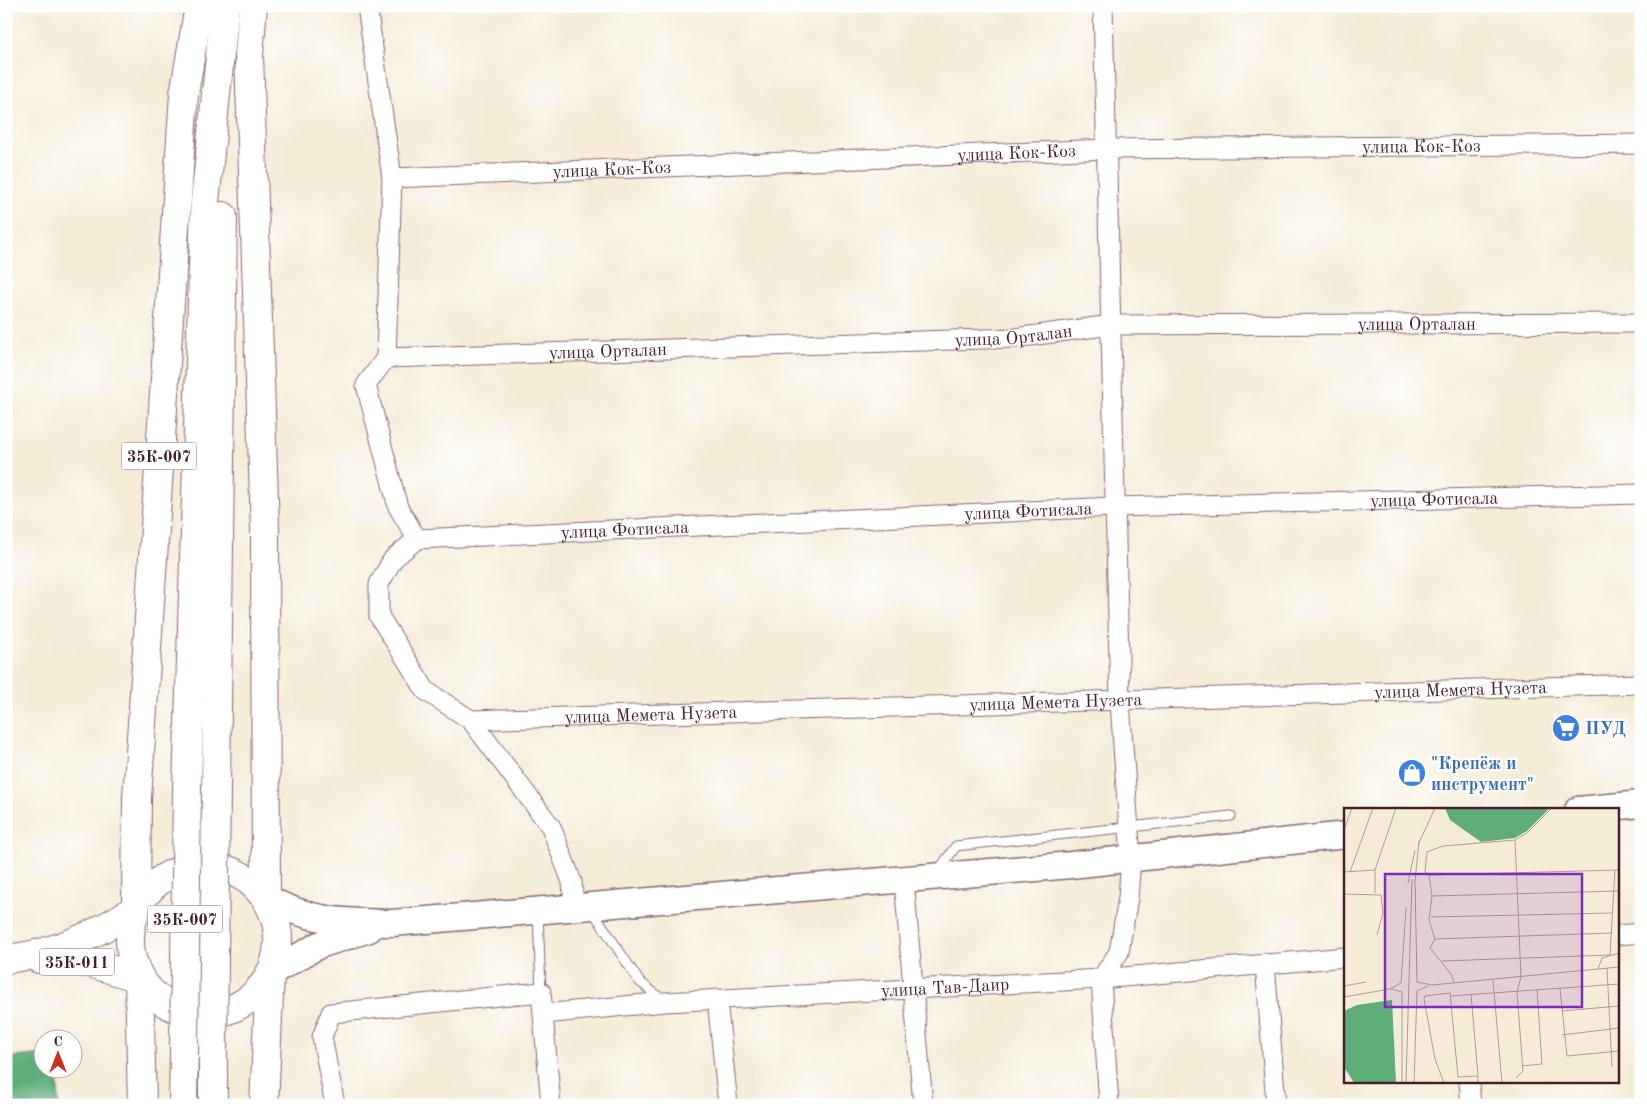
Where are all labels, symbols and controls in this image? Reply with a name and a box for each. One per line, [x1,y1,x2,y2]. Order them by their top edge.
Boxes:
street label: улица Кок-Коз [1362,137,1481,157]
street label: улица Кок-Коз [957,142,1076,165]
street label: улица Кок-Коз [552,159,672,181]
street label: улица Орталан [1358,316,1476,334]
street label: улица Орталан [954,322,1074,350]
street label: улица Орталан [548,341,667,363]
road number: 35К-007 [122,442,196,470]
street label: улица Фотисала [1370,490,1499,511]
street label: улица Фотисала [964,500,1093,524]
street label: улица Фотисала [560,519,689,542]
street label: улица Мемета Нузета [1374,679,1547,702]
street label: улица Мемета Нузета [969,691,1143,715]
street label: улица Мемета Нузета [564,704,738,727]
supermarket icon: ПУД [1551,713,1581,743]
place label: ПУД [1585,720,1626,738]
place label: "Крепёж и инструмент" [1431,755,1534,794]
shop icon: "Крепёж и инструмент" [1397,758,1427,788]
inset map [1344,808,1620,1084]
road number: 35К-007 [148,906,222,932]
road number: 35К-011 [40,949,114,976]
street label: улица Тав-Даир [880,976,1010,1001]
north arrow [32,1028,82,1078]
text: С [53,1035,63,1049]

